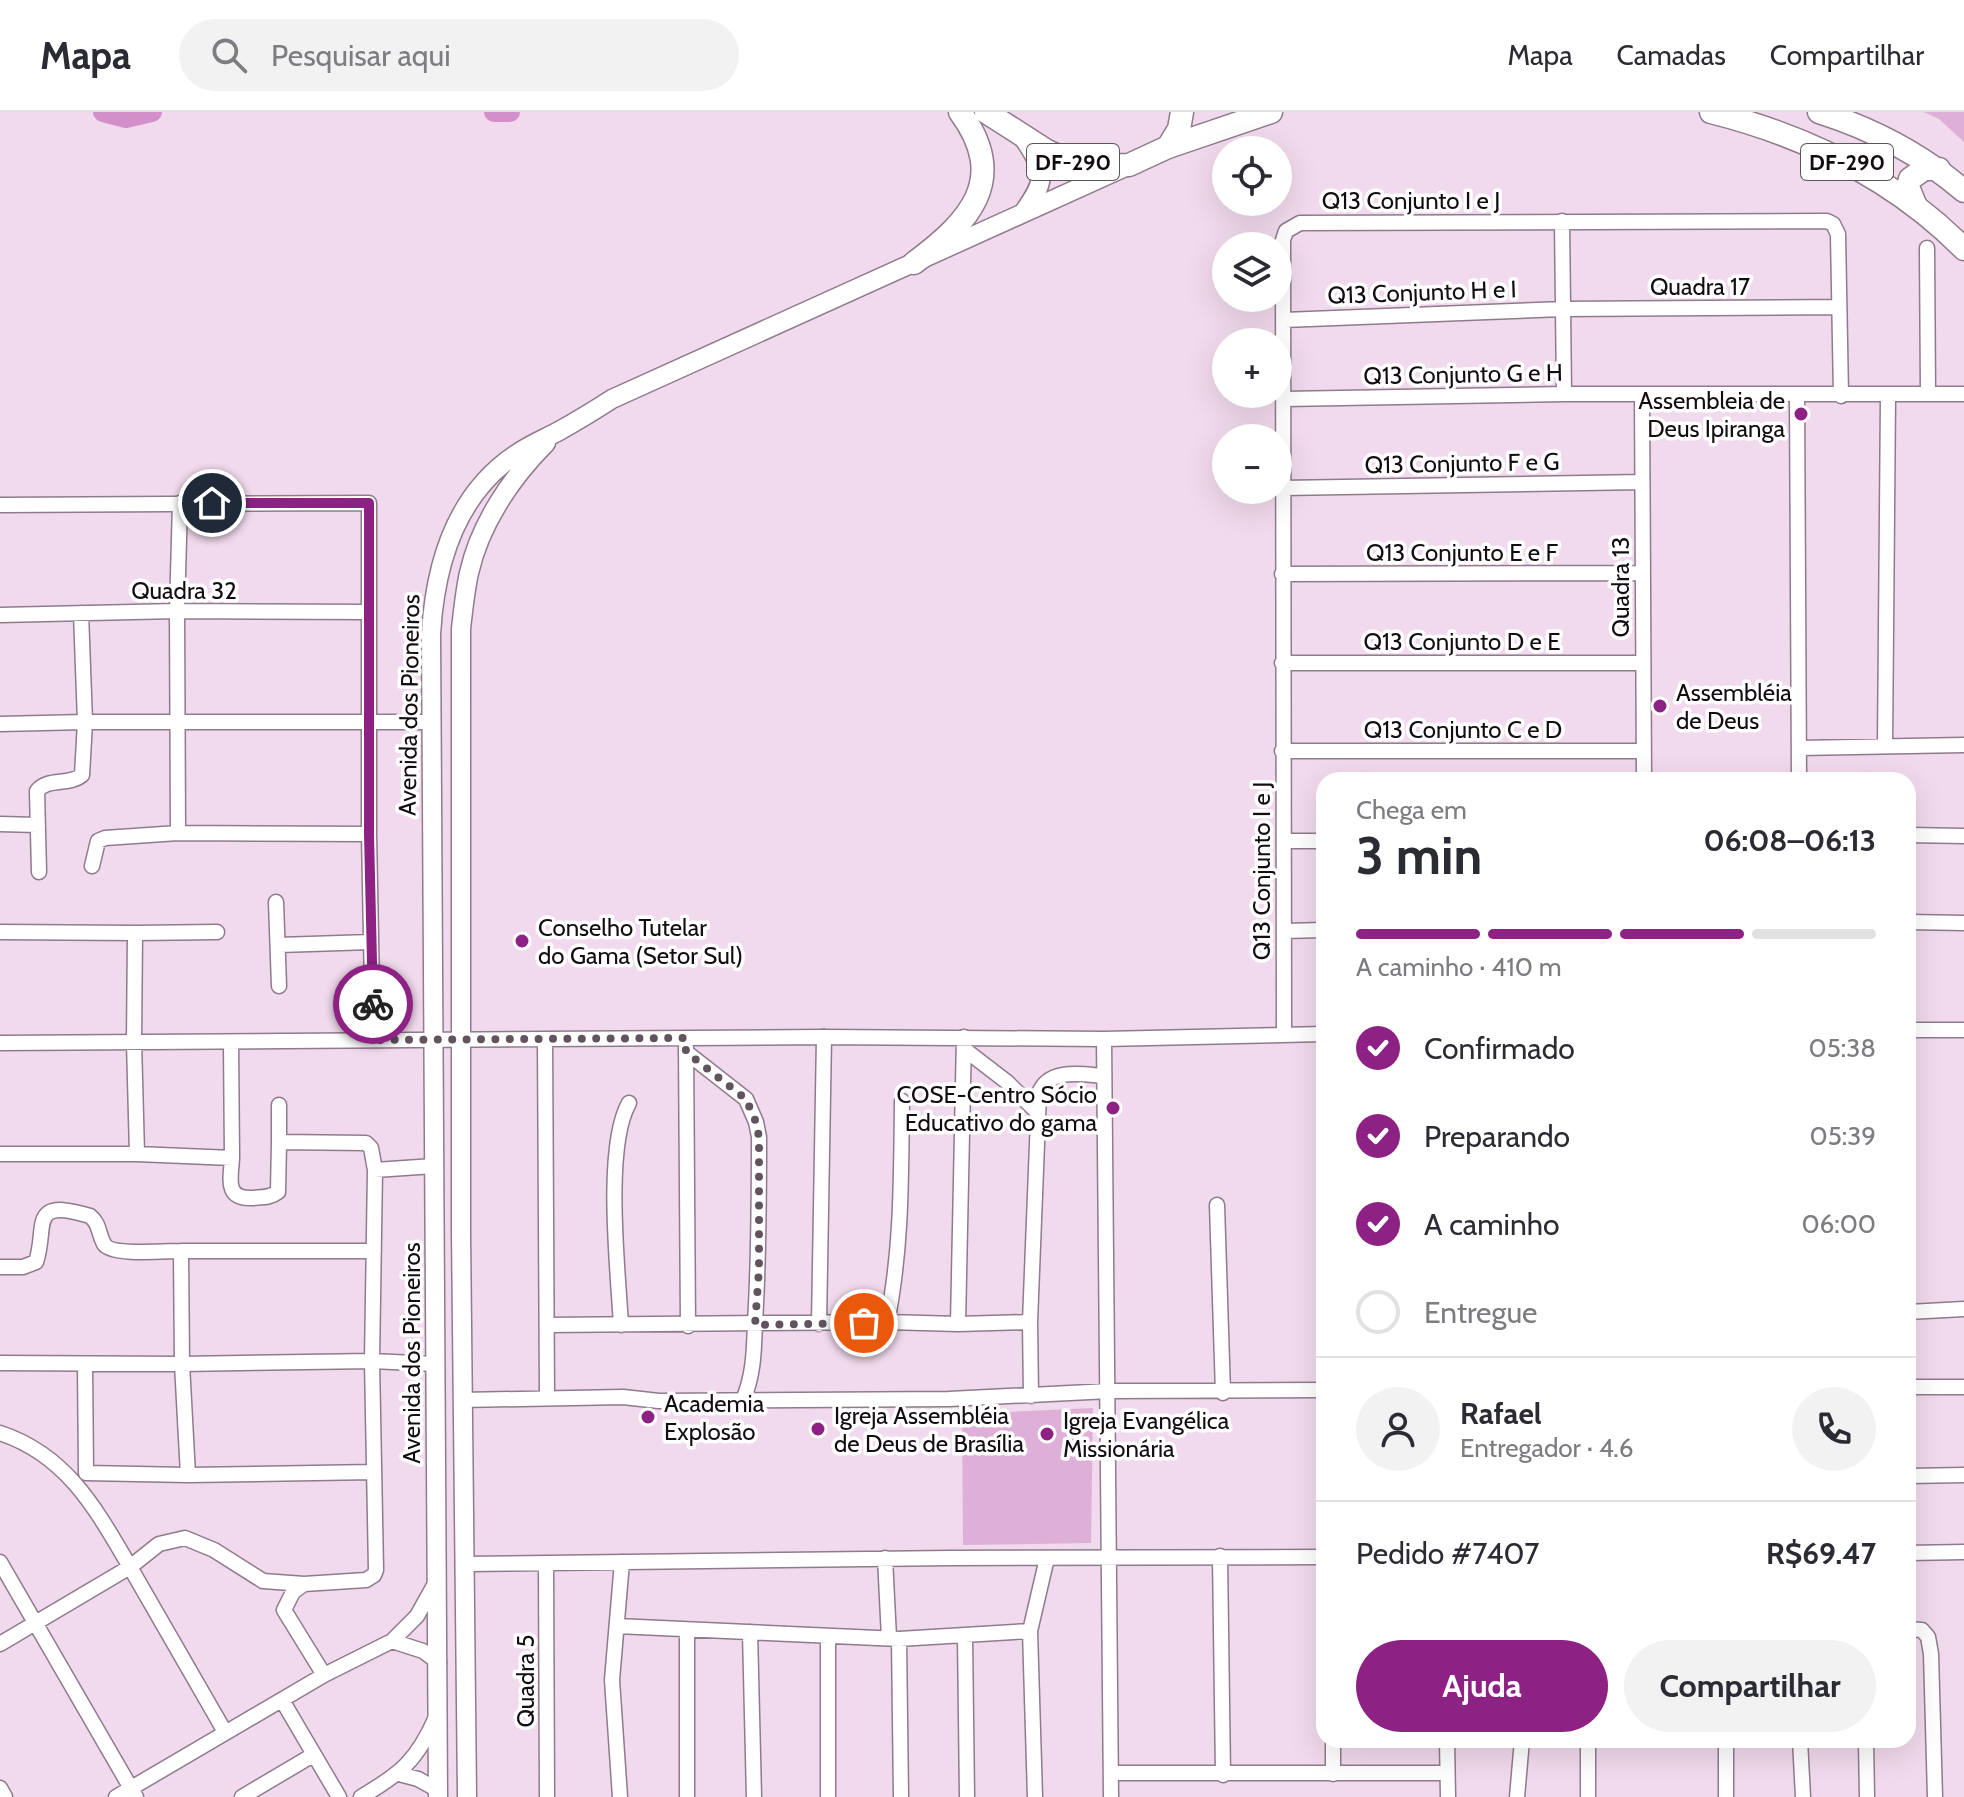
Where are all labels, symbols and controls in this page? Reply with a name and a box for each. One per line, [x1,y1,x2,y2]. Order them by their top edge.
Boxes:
search box [179,19,739,91]
text: Mapa [40,32,131,79]
icon: search [207,33,251,77]
text: Pesquisar aqui [271,37,451,74]
text: Mapa [1508,38,1573,72]
text: Camadas [1617,38,1726,72]
text: Compartilhar [1770,38,1924,72]
map controls [1212,136,1292,504]
button: locate [1212,136,1292,216]
road number: DF-290 [1027,144,1119,180]
road number: DF-290 [1801,144,1893,180]
street label: Q13 Conjunto I e J [1322,186,1500,215]
button: layers [1212,232,1292,312]
street label: Quadra 17 [1650,272,1750,301]
street label: Q13 Conjunto H e I [1327,274,1517,310]
button: + [1212,328,1292,408]
street label: Q13 Conjunto G e H [1363,358,1563,390]
place label: Assembleia de Deus Ipiranga [1638,386,1785,443]
marker: Assembleia de Deus Ipiranga [1792,405,1810,423]
button: − [1212,424,1292,504]
street label: Q13 Conjunto F e G [1364,447,1560,479]
pin [178,469,246,537]
icon: home [190,481,234,525]
street label: Quadra 13 [1606,537,1635,637]
street label: Q13 Conjunto E e F [1366,538,1559,567]
street label: Quadra 32 [131,576,237,605]
street label: Avenida dos Pioneiros [393,594,425,816]
street label: Q13 Conjunto D e E [1363,627,1561,656]
place label: Assembléia de Deus [1676,678,1792,735]
marker: Assembléia de Deus [1651,697,1669,715]
street label: Q13 Conjunto C e D [1364,715,1562,744]
street label: Q13 Conjunto I e J [1247,782,1276,960]
text: Chega em [1356,794,1467,826]
text: 06:08–06:13 [1703,822,1876,859]
text: 3 min [1356,824,1482,887]
place label: Conselho Tutelar do Gama (Setor Sul) [538,913,743,970]
marker: Conselho Tutelar do Gama (Setor Sul) [513,932,531,950]
text: A caminho · 410 m [1356,951,1562,983]
courier [333,964,413,1044]
icon: bike [351,982,395,1026]
icon: check [1356,1026,1400,1070]
text: Confirmado [1424,1030,1575,1067]
text: 05:38 [1809,1032,1876,1064]
place label: COSE-Centro Sócio Educativo do gama [897,1080,1097,1137]
marker: COSE-Centro Sócio Educativo do gama [1104,1099,1122,1117]
icon: check [1356,1114,1400,1158]
text: Preparando [1424,1118,1570,1155]
text: 05:39 [1810,1120,1876,1152]
icon: check [1356,1202,1400,1246]
text: A caminho [1424,1206,1559,1243]
text: 06:00 [1801,1208,1876,1240]
street label: Avenida dos Pioneiros [397,1242,426,1464]
pin [830,1289,898,1357]
text: Entregue [1424,1294,1537,1331]
icon: bag [842,1301,886,1345]
button: person [1356,1387,1440,1471]
button: phone [1792,1387,1876,1471]
place label: Academia Explosão [664,1389,765,1446]
text: Rafael [1460,1395,1542,1432]
place label: Igreja Assembléia de Deus de Brasília [834,1401,1024,1458]
place label: Igreja Evangélica Missionária [1063,1406,1230,1463]
marker: Academia Explosão [639,1408,657,1426]
marker: Igreja Assembléia de Deus de Brasília [809,1420,827,1438]
marker: Igreja Evangélica Missionária [1038,1425,1056,1443]
text: Entregador · 4.6 [1460,1432,1634,1464]
text: Pedido #7407 [1356,1535,1539,1572]
text: R$69.47 [1766,1535,1876,1572]
street label: Quadra 5 [511,1634,540,1728]
button: Ajuda [1356,1640,1608,1732]
button: Compartilhar [1624,1640,1876,1732]

